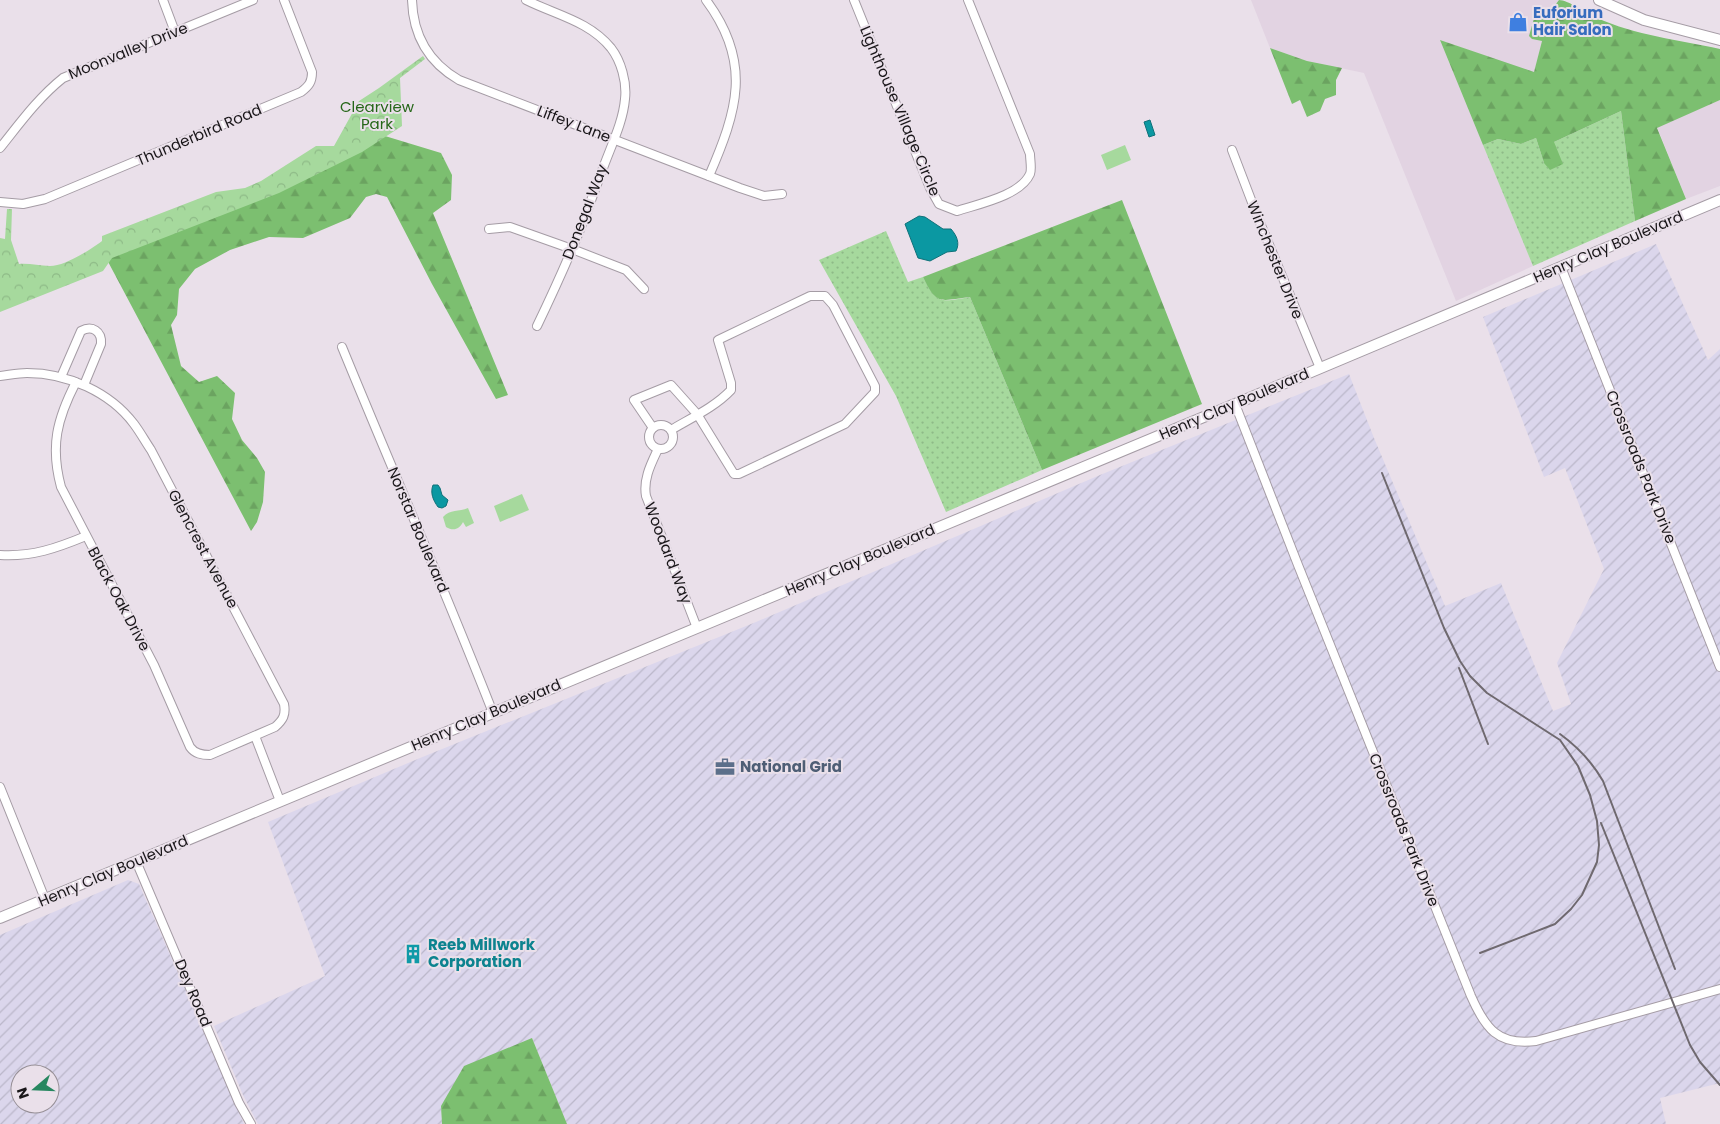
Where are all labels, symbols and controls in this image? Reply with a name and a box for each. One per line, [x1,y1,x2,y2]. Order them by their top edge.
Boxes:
place label: Euforium Hair Salon [1533,2,1612,40]
shop icon: Euforium Hair Salon [1507,11,1529,33]
street label: Moonvalley Drive [65,17,191,84]
street label: Lighthouse Village Circle [855,22,946,199]
park label: Clearview Park [340,96,415,134]
street label: Thunderbird Road [133,99,265,170]
street label: Liffey Lane [534,100,614,147]
street label: Donegal Way [557,161,613,262]
street label: Winchester Drive [1242,198,1309,322]
street label: Henry Clay Boulevard [1530,205,1686,288]
street label: Henry Clay Boulevard [1156,362,1312,445]
street label: Crossroads Park Drive [1601,387,1682,547]
street label: Norstar Boulevard [383,464,454,596]
street label: Glencrest Avenue [163,486,244,612]
street label: Woodard Way [639,499,698,607]
street label: Henry Clay Boulevard [782,518,938,601]
street label: Black Oak Drive [83,543,156,655]
street label: Henry Clay Boulevard [408,673,564,756]
street label: Crossroads Park Drive [1364,750,1445,910]
office icon: National Grid [714,756,736,778]
place label: National Grid [740,756,842,777]
street label: Henry Clay Boulevard [35,829,191,912]
place label: Reeb Millwork Corporation [428,934,536,972]
building icon: Reeb Millwork Corporation [402,943,424,965]
street label: Dey Road [170,956,217,1030]
north arrow [10,1064,60,1114]
text: N [12,1085,34,1101]

